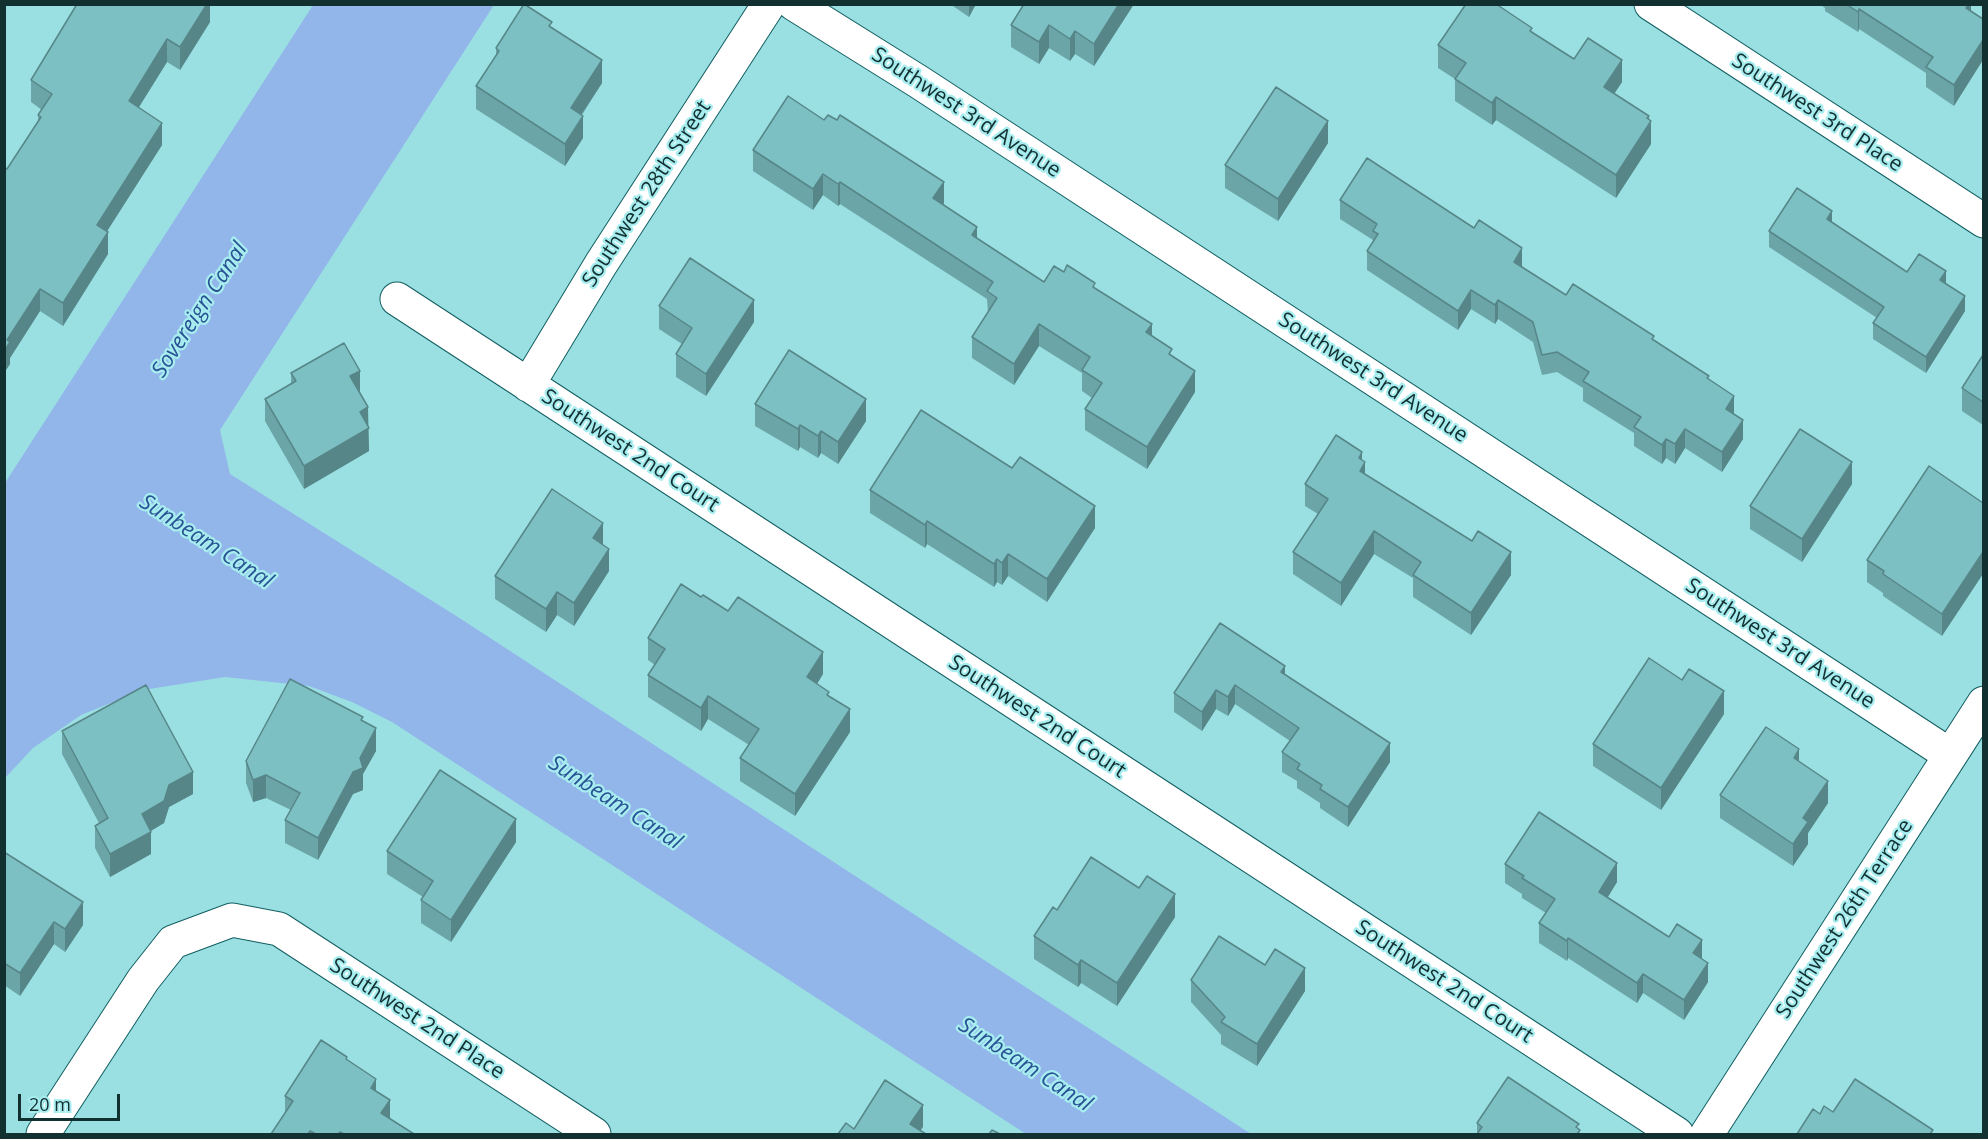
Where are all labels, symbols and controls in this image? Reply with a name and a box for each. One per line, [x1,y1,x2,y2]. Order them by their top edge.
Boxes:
street label: Southwest 3rd Avenue [867,42,1065,184]
street label: Southwest 3rd Place [1727,48,1907,178]
street label: Southwest 28th Street [577,96,717,292]
water label: Sovereign Canal [147,238,253,382]
street label: Southwest 3rd Avenue [1274,307,1472,449]
street label: Southwest 2nd Court [537,384,723,518]
water label: Sunbeam Canal [134,489,278,595]
street label: Southwest 3rd Avenue [1681,573,1879,715]
street label: Southwest 2nd Court [944,650,1130,784]
water label: Sunbeam Canal [543,750,687,856]
street label: Southwest 26th Terrace [1771,815,1919,1023]
street label: Southwest 2nd Court [1351,915,1537,1049]
street label: Southwest 2nd Place [325,953,509,1085]
water label: Sunbeam Canal [953,1012,1097,1118]
scale bar [21,1082,123,1120]
text: 20 m [29,1092,71,1116]

